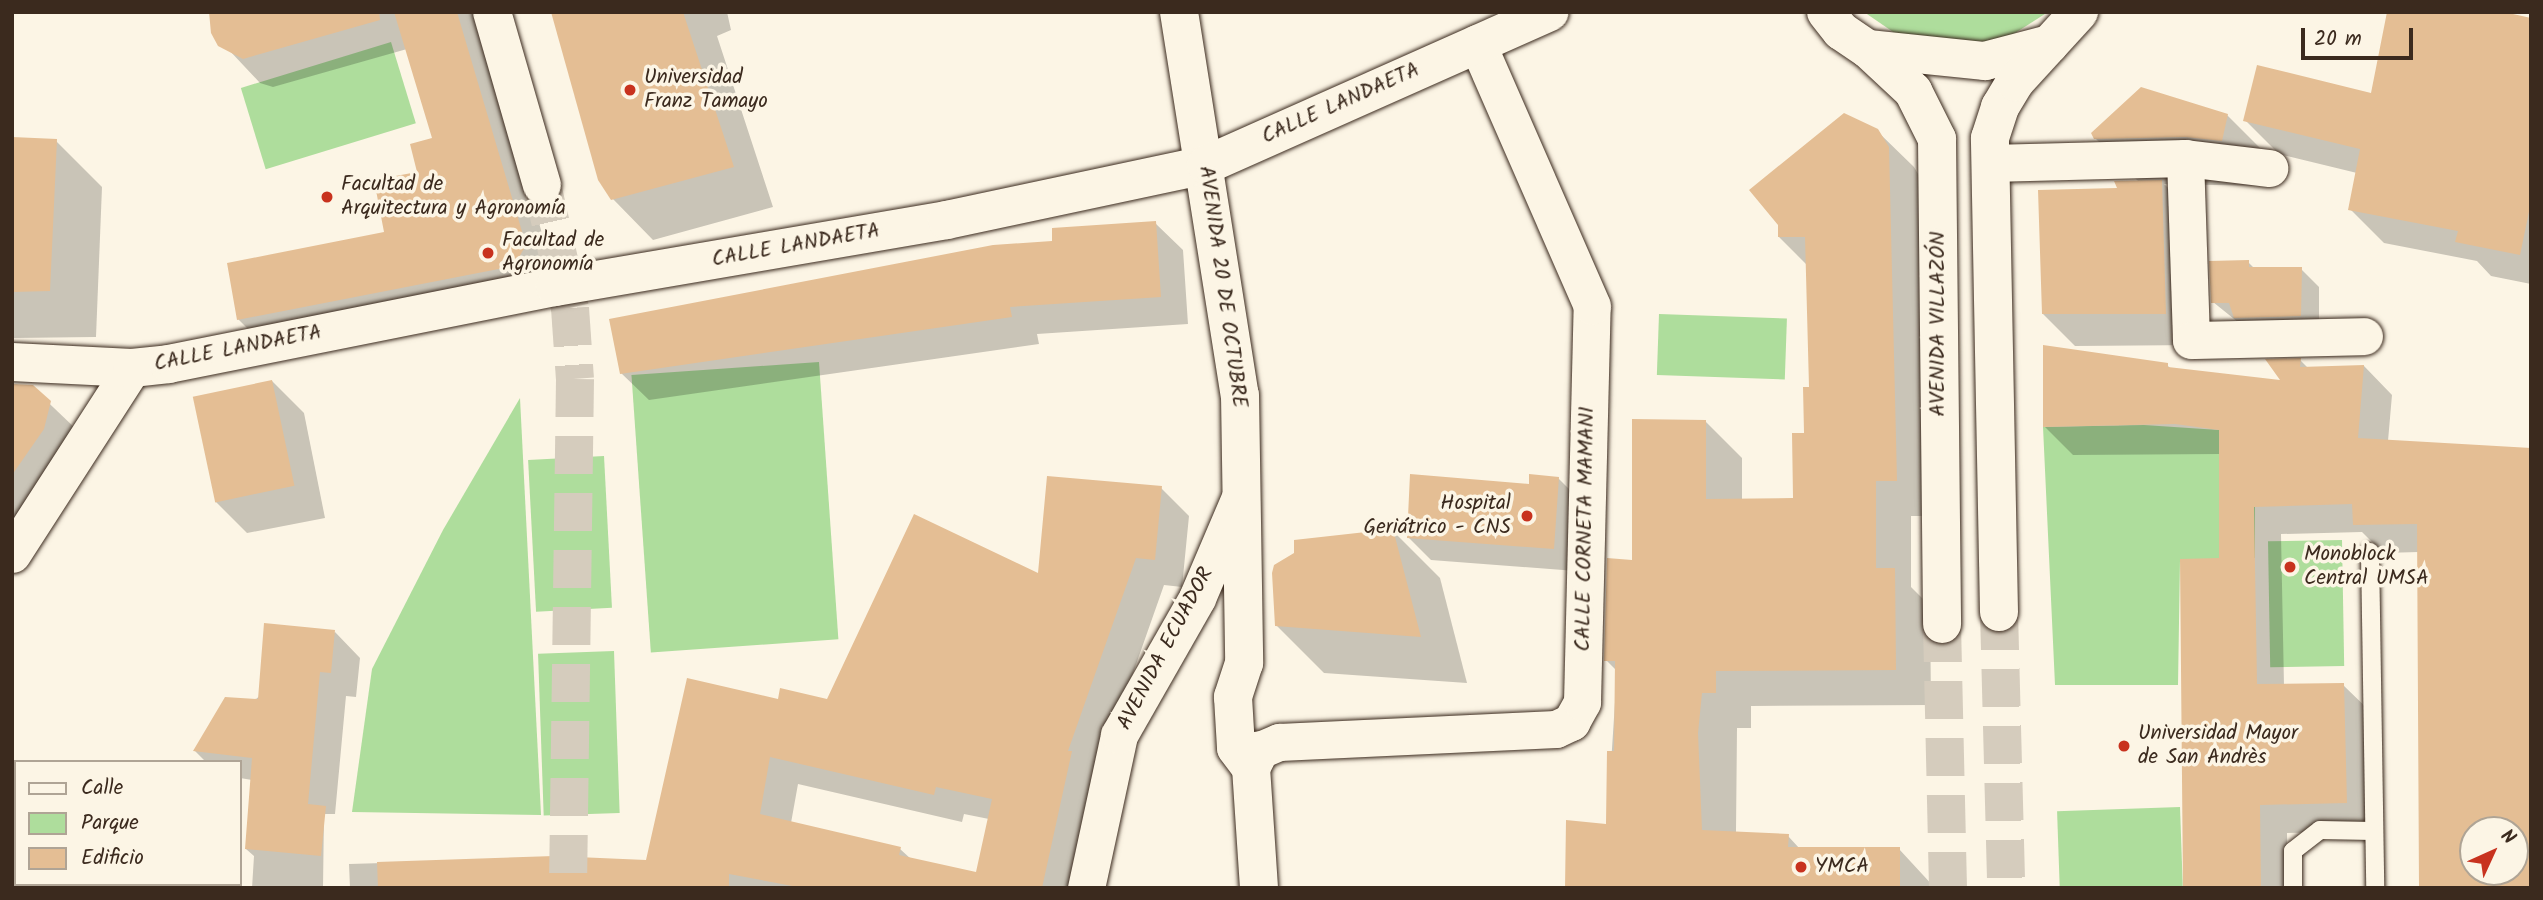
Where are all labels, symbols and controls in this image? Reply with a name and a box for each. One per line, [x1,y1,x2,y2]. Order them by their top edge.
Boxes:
scale bar [2305,14,2417,58]
text: 20 m [2314,23,2362,56]
street label: CALLE LANDAETA [1258,58,1424,150]
place label: Universidad Franz Tamayo [644,65,768,115]
marker: Universidad Franz Tamayo [622,82,638,98]
street label: AVENIDA 20 DE OCTUBRE [1193,164,1251,410]
place label: Facultad de Arquitectura y Agronomía [341,172,566,222]
marker: Facultad de Arquitectura y Agronomía [319,189,335,205]
street label: CALLE LANDAETA [710,219,882,273]
place label: Facultad de Agronomía [502,228,604,278]
street label: AVENIDA VILLAZÓN [1926,231,1952,417]
marker: Facultad de Agronomía [480,245,496,261]
street label: CALLE LANDAETA [152,320,324,378]
street label: CALLE CORNETA MAMANI [1571,406,1601,652]
place label: Hospital Geriátrico - CNS [1363,491,1511,541]
marker: Hospital Geriátrico - CNS [1517,506,1537,526]
place label: Monoblock Central UMSA [2304,542,2429,592]
marker: Monoblock Central UMSA [2282,559,2298,575]
street label: AVENIDA ECUADOR [1112,563,1220,735]
place label: Universidad Mayor de San Andrès [2138,721,2298,771]
marker: Universidad Mayor de San Andrès [2116,738,2132,754]
legend [14,760,242,886]
text: Calle [81,772,123,805]
text: Parque [81,807,139,840]
north arrow [2459,816,2529,886]
text: N [2493,823,2522,852]
text: Edificio [81,842,144,875]
place label: YMCA [1815,854,1869,880]
marker: YMCA [1793,859,1809,875]

